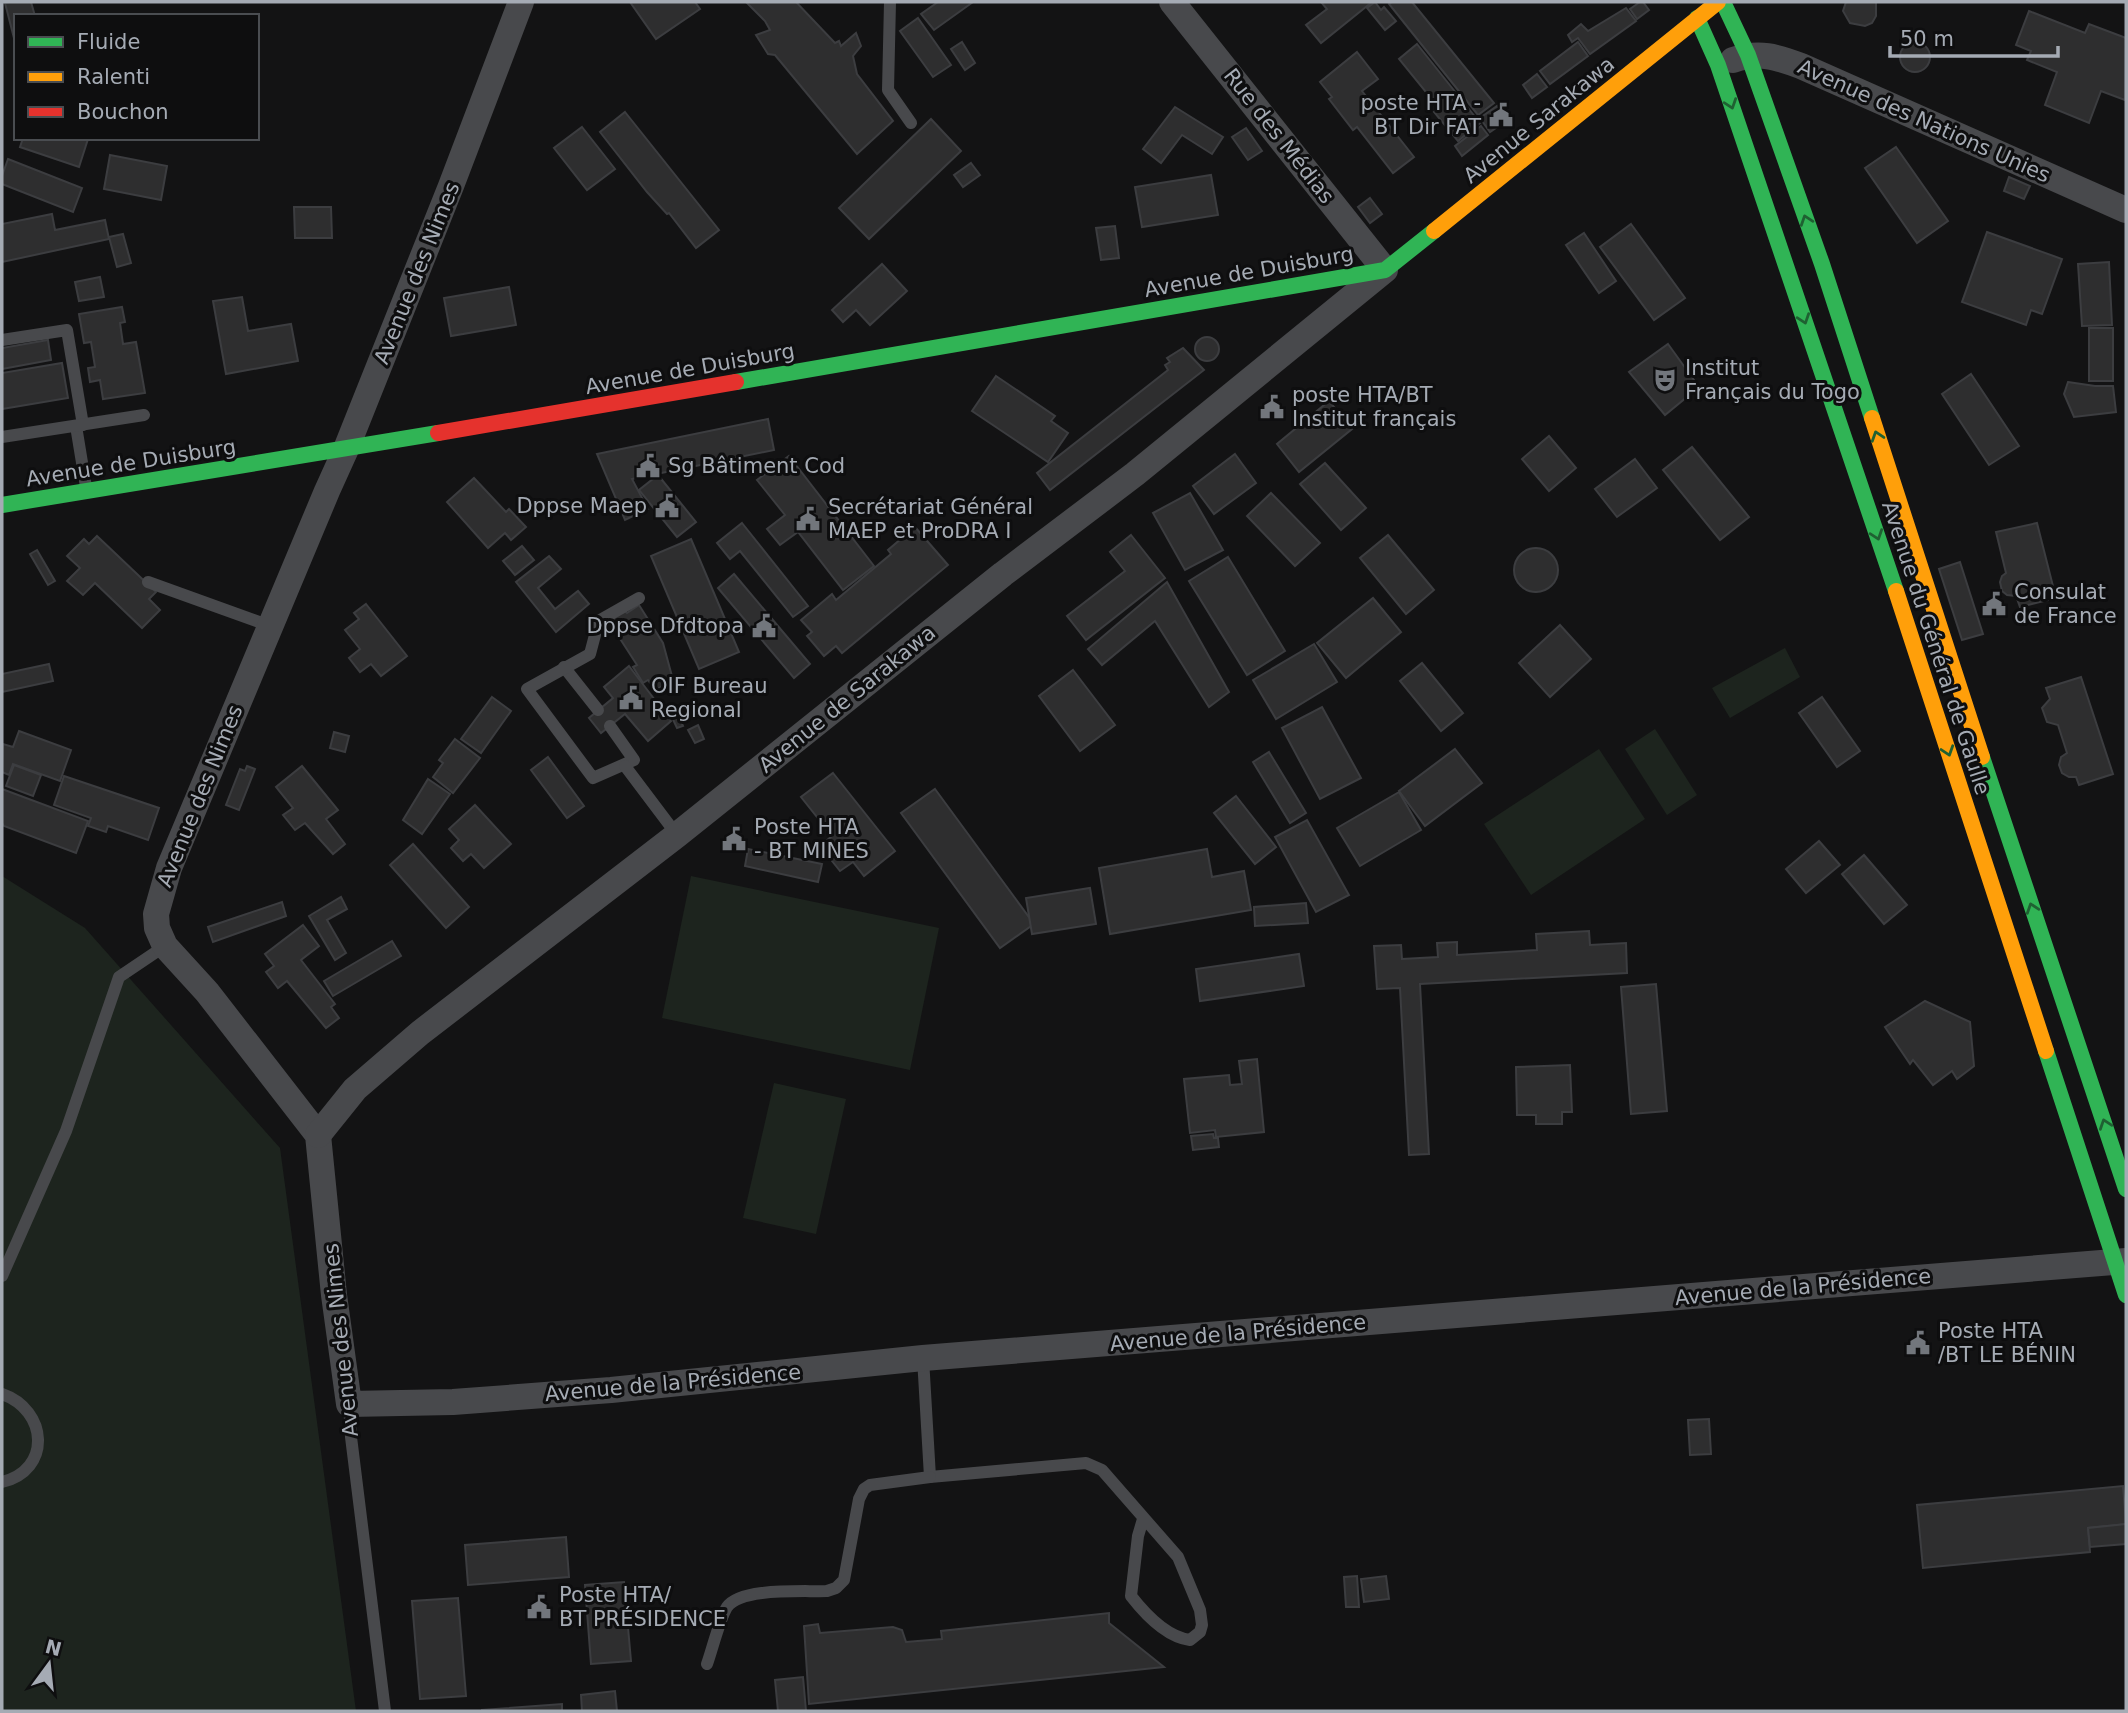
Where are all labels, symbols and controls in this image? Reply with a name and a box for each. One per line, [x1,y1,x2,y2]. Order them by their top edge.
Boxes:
legend [14,14,259,140]
scale bar [1890,14,2058,58]
text: 50 m [1900,27,1954,51]
text: Fluide [77,30,140,54]
street label: Avenue Sarakawa [1459,52,1619,188]
street label: Avenue des Nations Unies [1794,54,2054,188]
street label: Rue des Médias [1219,64,1339,208]
text: Ralenti [77,65,150,89]
place label: poste HTA - BT Dir FAT [1360,91,1481,139]
one-way arrow [1723,97,1738,109]
text: Bouchon [77,100,169,124]
public building icon: poste HTA - BT Dir FAT [1487,101,1515,129]
street label: Avenue des Nimes [369,178,465,368]
one-way arrow [1800,214,1814,227]
street label: Avenue de Duisburg [1142,242,1356,302]
one-way arrow [1796,313,1810,325]
street label: Avenue de Duisburg [583,339,797,399]
place label: Institut Français du Togo [1685,356,1860,404]
theatre icon: Institut Français du Togo [1651,366,1679,394]
place label: poste HTA/BT Institut français [1292,383,1456,431]
public building icon: poste HTA/BT Institut français [1258,393,1286,421]
one-way arrow [1871,430,1886,442]
street label: Avenue de Duisburg [24,435,238,491]
public building icon: Sg Bâtiment Cod [634,452,662,480]
place label: Sg Bâtiment Cod [668,454,845,478]
public building icon: Dppse Maep [653,492,681,520]
place label: Dppse Maep [516,494,647,518]
place label: Secrétariat Général MAEP et ProDRA I [828,495,1033,543]
street label: Avenue du Général de Gaulle [1877,498,1995,798]
public building icon: Secrétariat Général MAEP et ProDRA I [794,505,822,533]
one-way arrow [1869,528,1883,540]
place label: Consulat de France [2014,580,2117,628]
public building icon: Consulat de France [1980,590,2008,618]
public building icon: Dppse Dfdtopa [750,612,778,640]
place label: Dppse Dfdtopa [586,614,744,638]
street label: Avenue de Sarakawa [754,620,940,778]
place label: OIF Bureau Regional [651,674,767,722]
public building icon: OIF Bureau Regional [617,684,645,712]
street label: Avenue des Nimes [152,701,248,891]
one-way arrow [1940,744,1954,757]
place label: Poste HTA - BT MINES [754,815,869,863]
public building icon: Poste HTA - BT MINES [720,825,748,853]
one-way arrow [2026,903,2040,915]
one-way arrow [2098,1118,2113,1130]
street label: Avenue des Nimes [319,1242,363,1438]
street label: Avenue de la Présidence [1674,1264,1932,1310]
street label: Avenue de la Présidence [1109,1310,1367,1356]
place label: Poste HTA /BT LE BÉNIN [1938,1319,2076,1367]
public building icon: Poste HTA /BT LE BÉNIN [1904,1329,1932,1357]
street label: Avenue de la Présidence [544,1360,802,1406]
place label: Poste HTA/ BT PRÉSIDENCE [559,1583,726,1631]
public building icon: Poste HTA/ BT PRÉSIDENCE [525,1593,553,1621]
north arrow [14,1629,84,1699]
text: N [43,1635,64,1660]

